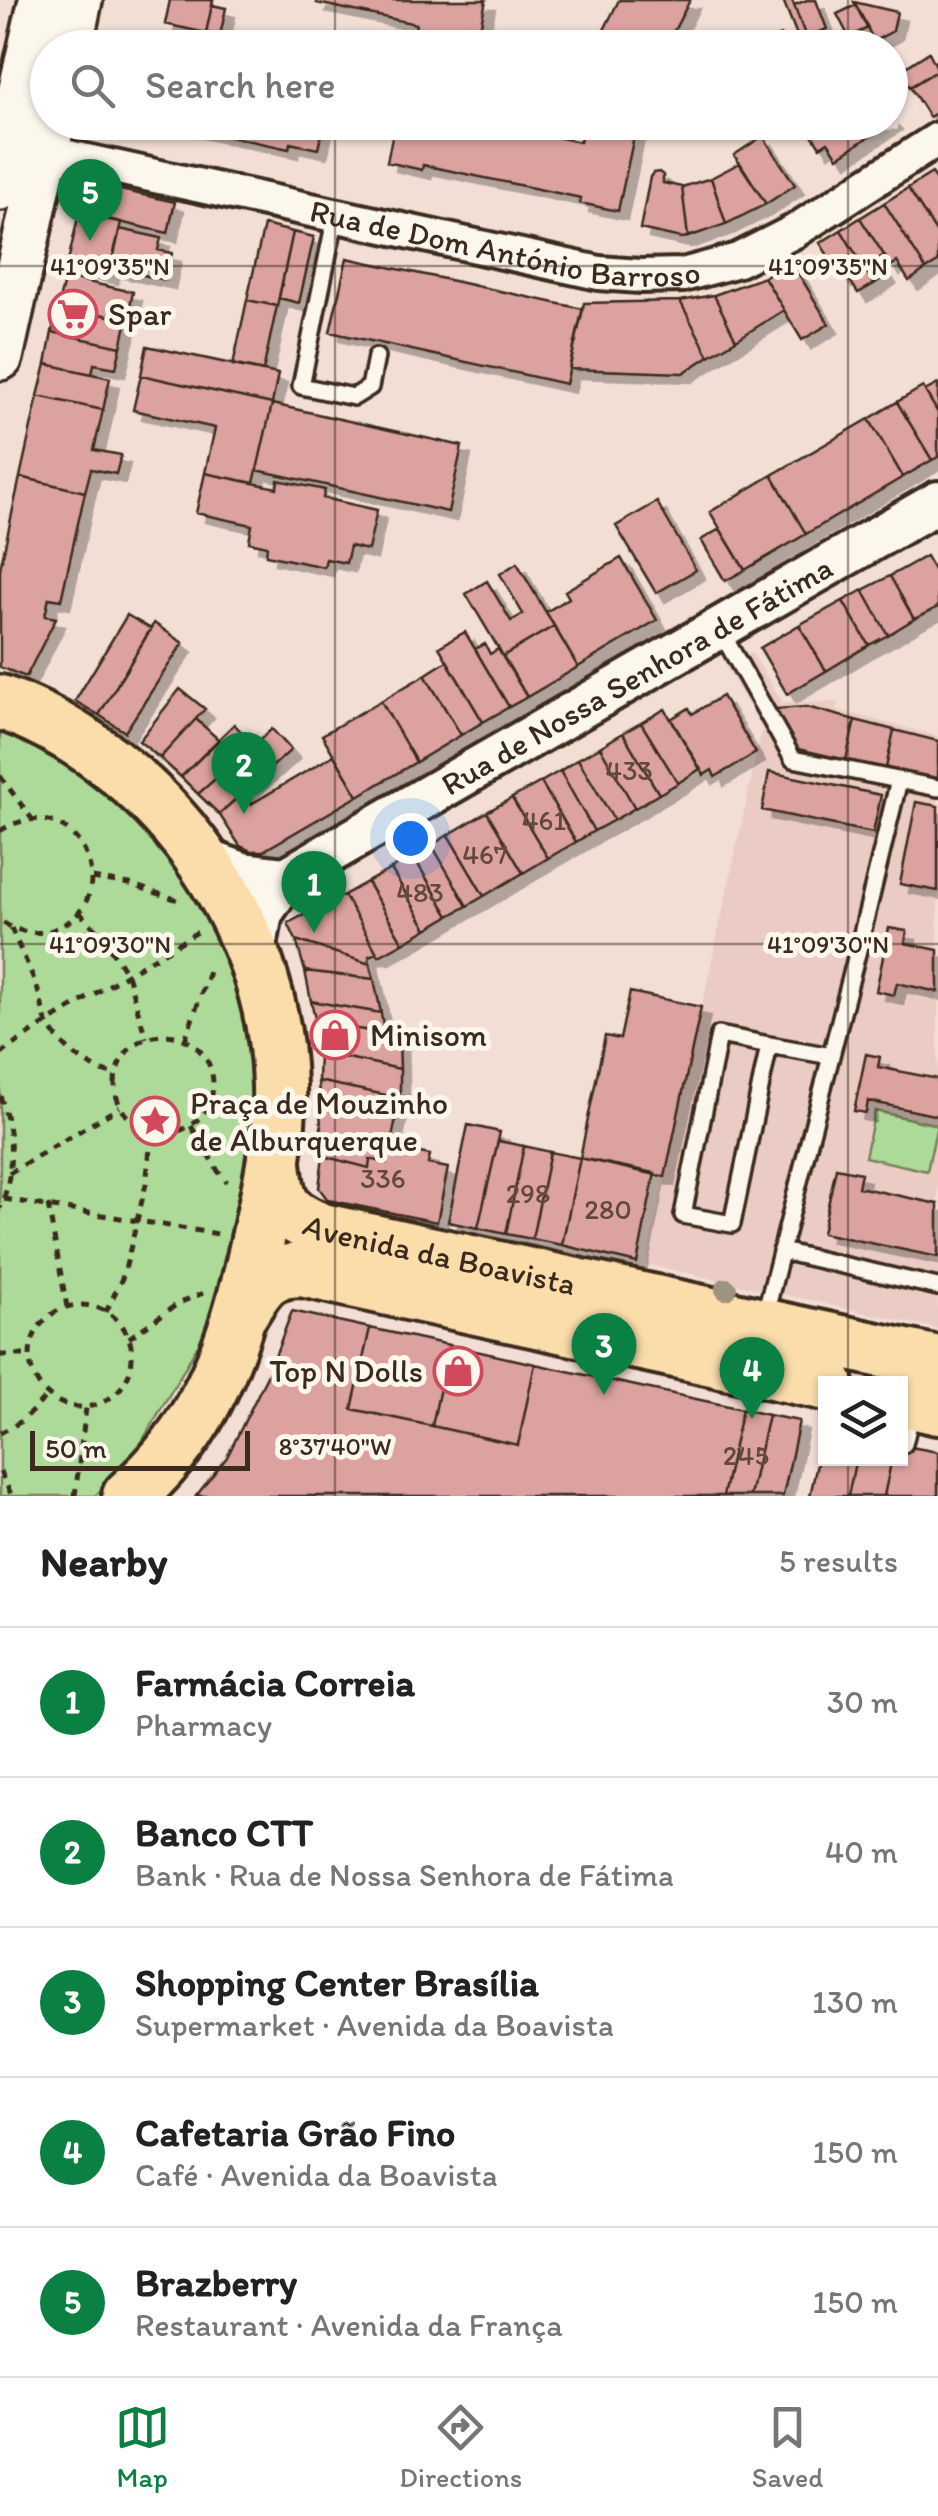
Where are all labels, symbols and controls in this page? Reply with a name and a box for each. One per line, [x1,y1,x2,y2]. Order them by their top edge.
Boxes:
search box [30,30,908,140]
icon: search [65,58,120,113]
text: Search here [145,62,336,108]
pin: 5 [58,158,122,241]
street label: Rua de Dom António Barroso [307,191,704,295]
text: 41°09'35"N [50,251,170,281]
text: 41°09'35"N [768,251,888,281]
supermarket icon: Spar [47,288,99,340]
place label: Spar [108,295,172,333]
street label: Rua de Nossa Senhora de Fátima [434,548,839,803]
pin: 2 [212,732,276,814]
house number: 433 [605,753,653,787]
house number: 461 [522,803,566,837]
your location [385,813,436,864]
house number: 467 [462,837,508,871]
pin: 1 [282,850,346,933]
house number: 483 [396,875,444,909]
text: 41°09'30"N [49,929,171,959]
text: 41°09'30"N [767,929,889,959]
shop icon: Minisom [309,1009,361,1061]
place label: Minisom [370,1016,487,1054]
place label: Praça de Mouzinho de Alburquerque [190,1084,448,1159]
place icon: Praça de Mouzinho de Alburquerque [129,1095,181,1147]
house number: 336 [360,1161,406,1195]
house number: 298 [506,1176,550,1210]
house number: 280 [584,1192,632,1226]
street label: Avenida da Boavista [298,1205,579,1303]
pin: 3 [572,1312,636,1395]
pin: 4 [720,1336,784,1419]
shop icon: Top N Dolls [432,1345,484,1397]
place label: Top N Dolls [269,1352,423,1390]
map controls [818,1376,908,1466]
button: layers [818,1376,908,1466]
scale bar [30,1426,250,1470]
text: 50 m [45,1431,107,1465]
text: 8°37'40"W [279,1431,391,1461]
house number: 245 [723,1438,769,1472]
text: Nearby [40,1536,167,1587]
text: 5 results [779,1542,898,1580]
text: Farmácia Correia [135,1660,415,1706]
text: 1 [65,1683,80,1721]
text: 30 m [827,1683,898,1721]
text: Pharmacy [135,1706,272,1744]
text: Banco CTT [135,1810,313,1856]
text: 2 [64,1833,81,1871]
text: 40 m [825,1833,898,1871]
text: Bank · Rua de Nossa Senhora de Fátima [135,1856,674,1894]
text: Shopping Center Brasília [135,1960,539,2006]
text: 3 [64,1983,81,2021]
text: 130 m [812,1983,898,2021]
text: Supermarket · Avenida da Boavista [135,2006,614,2044]
text: Cafetaria Grão Fino [135,2110,455,2156]
text: 4 [63,2133,82,2171]
text: 150 m [813,2133,898,2171]
text: Café · Avenida da Boavista [135,2156,498,2194]
text: Brazberry [135,2260,297,2306]
text: 5 [64,2283,81,2321]
text: 150 m [813,2283,898,2321]
text: Restaurant · Avenida da França [135,2306,563,2344]
tab: Map [115,2400,170,2494]
tab: Directions [399,2400,522,2494]
tab: Saved [752,2400,823,2494]

